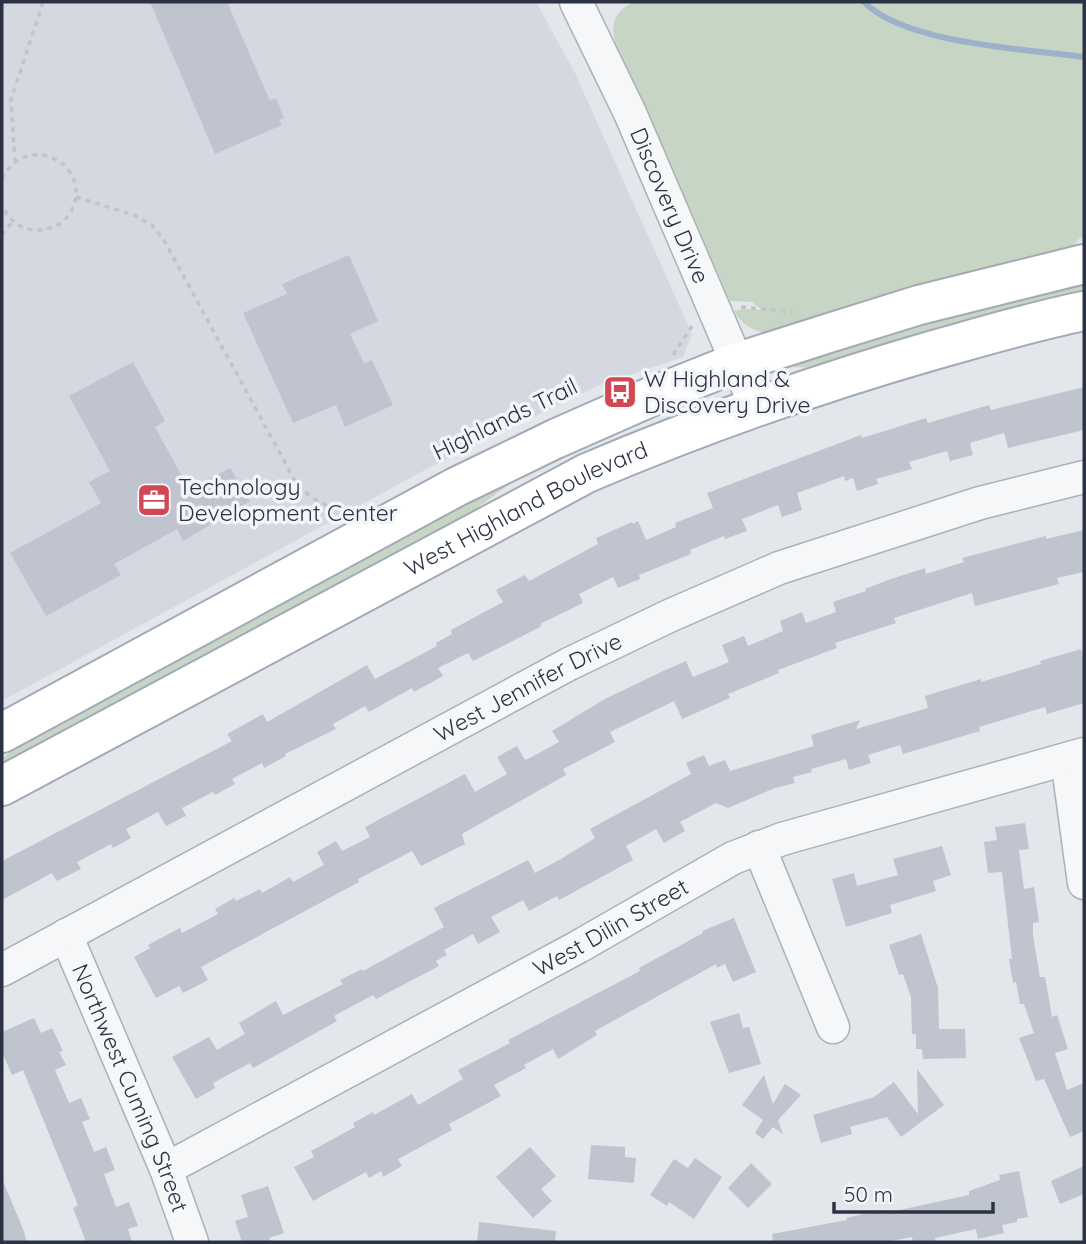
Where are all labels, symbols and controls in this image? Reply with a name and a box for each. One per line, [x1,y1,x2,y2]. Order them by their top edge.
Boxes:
street label: Discovery Drive [624,123,716,288]
place label: W Highland & Discovery Drive [644,364,811,419]
street label: Highlands Trail [428,371,582,466]
bus stop icon: W Highland & Discovery Drive [601,373,639,411]
street label: West Highland Boulevard [399,435,652,582]
place label: Technology Development Center [178,472,398,527]
office icon: Technology Development Center [135,481,173,519]
street label: West Jennifer Drive [429,626,626,748]
street label: West Dilin Street [528,872,694,983]
street label: Northwest Cuming Street [66,959,195,1216]
scale bar [834,1170,993,1214]
text: 50 m [844,1181,893,1207]

